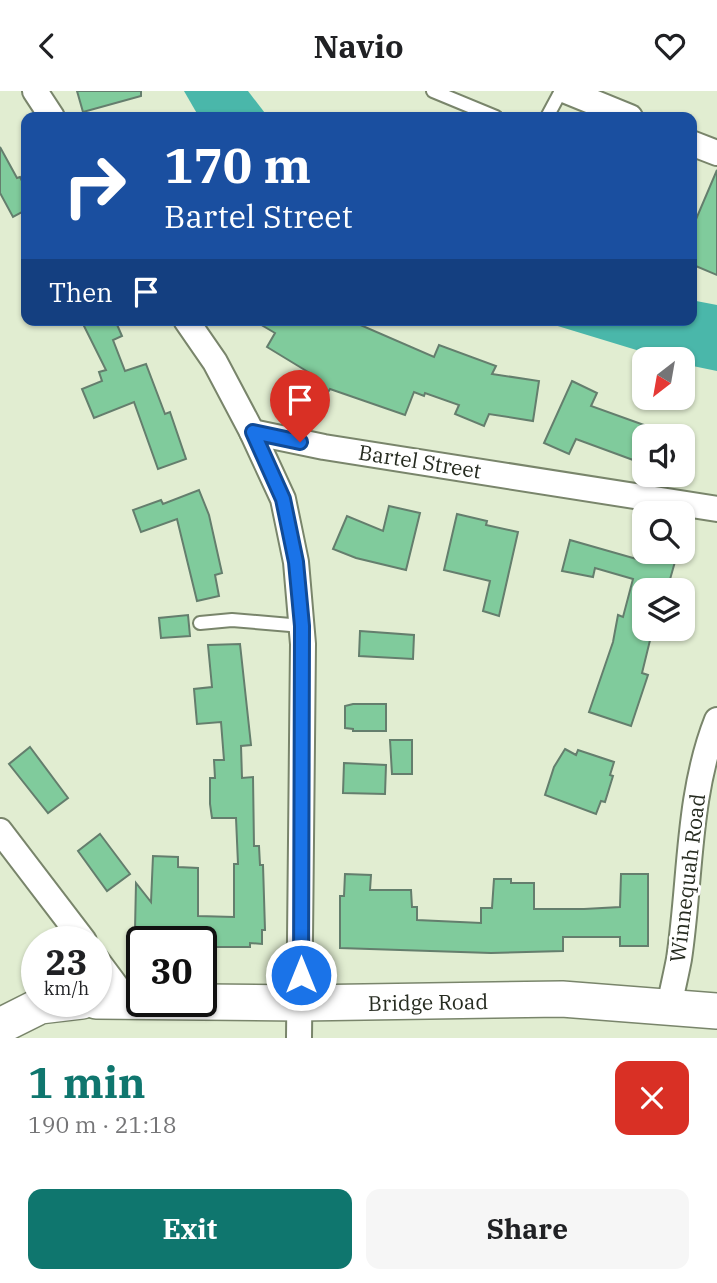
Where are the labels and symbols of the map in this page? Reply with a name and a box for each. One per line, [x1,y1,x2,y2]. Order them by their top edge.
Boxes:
north arrow [632,347,695,409]
pin [270,370,330,442]
street label: Bartel Street [357,437,483,485]
street label: Winnequah Road [663,792,711,964]
speed limit sign: 30 [126,926,217,1017]
position arrow [264,938,338,1012]
street label: Bridge Road [368,987,489,1017]

